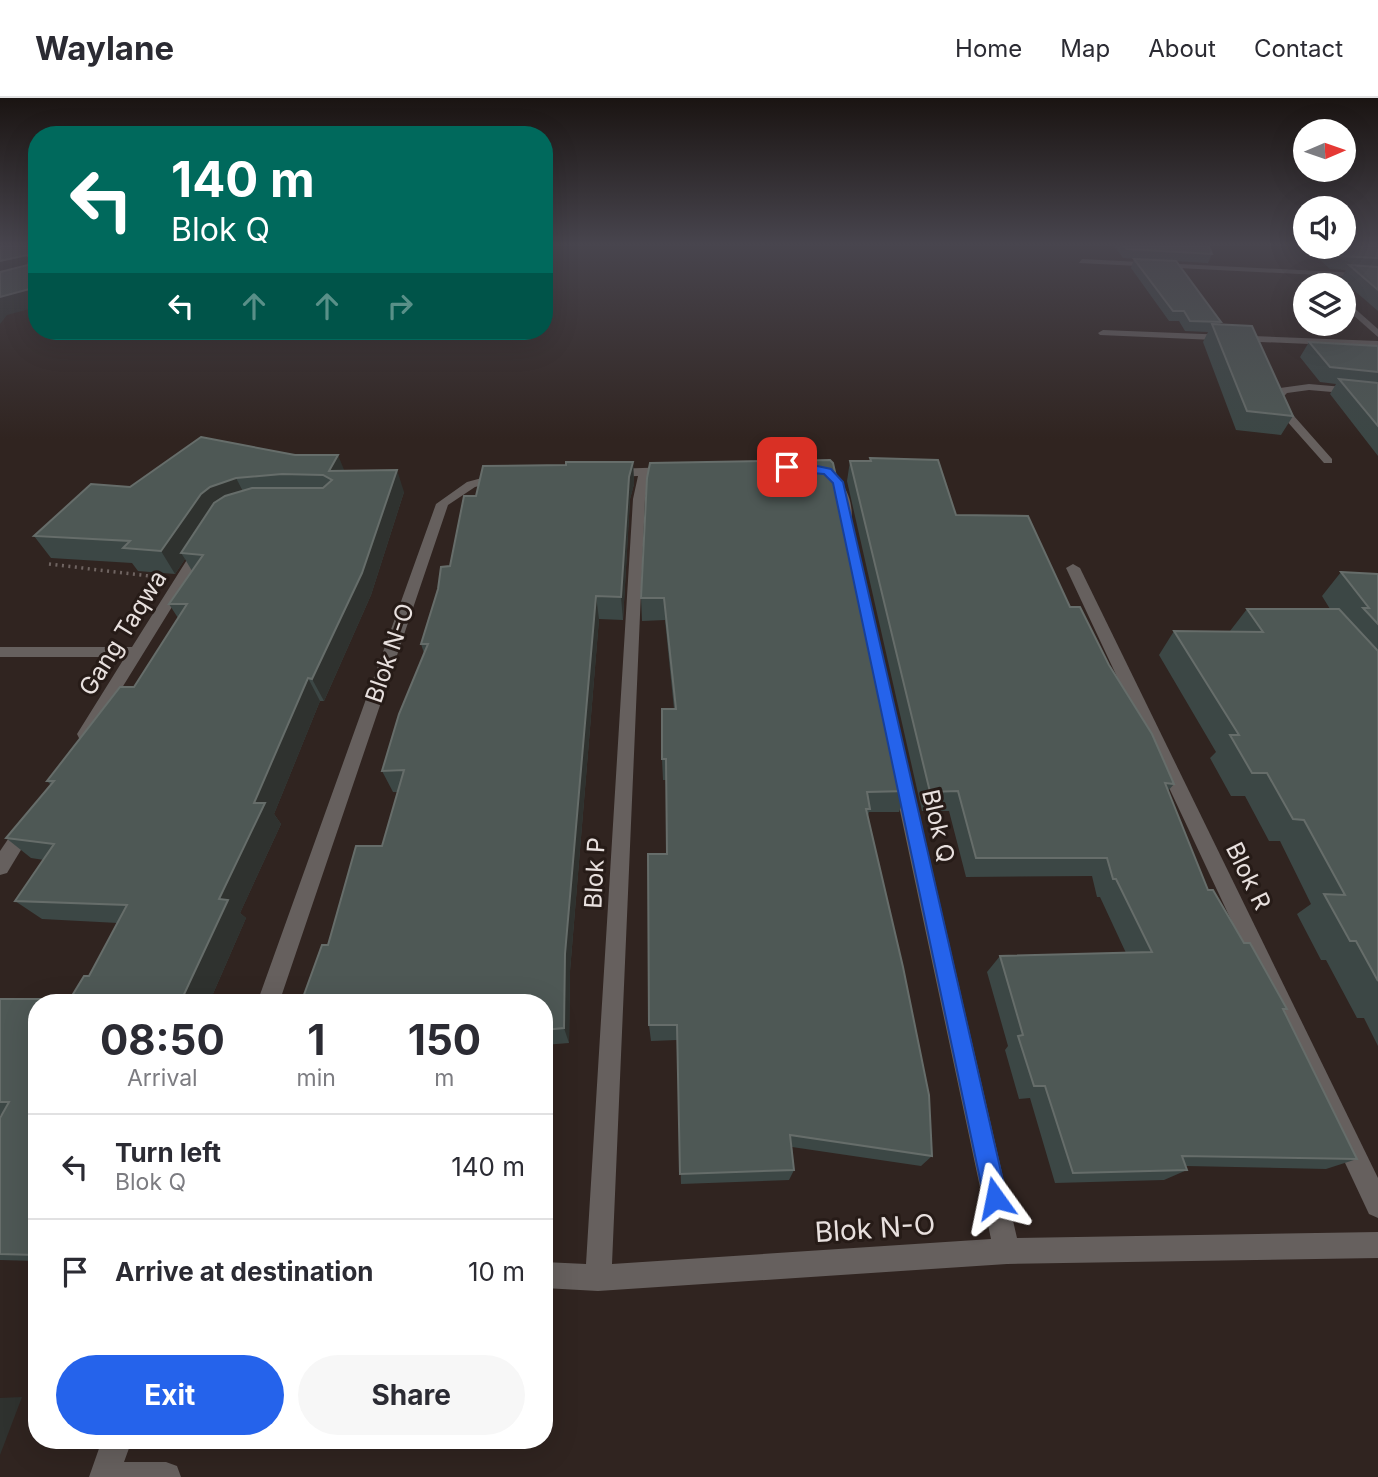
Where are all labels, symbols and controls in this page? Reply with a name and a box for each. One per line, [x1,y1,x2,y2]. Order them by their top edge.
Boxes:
text: Waylane [35,28,174,68]
text: Home [955,34,1022,63]
text: Map [1060,34,1110,63]
text: About [1148,34,1216,63]
text: Contact [1254,34,1343,63]
north arrow [1293,119,1356,182]
map controls [1293,119,1356,336]
text: 140 m [171,150,315,209]
icon: left [56,154,147,245]
button: sound [1293,196,1356,259]
text: Blok Q [171,210,270,249]
button: layers [1293,273,1356,336]
icon: left [162,287,200,325]
icon: ahead [235,287,273,325]
icon: ahead [308,287,346,325]
icon: right [381,287,419,325]
pin [757,437,817,497]
icon: arrive [768,448,806,486]
street label: Gang Taqwa [73,565,173,701]
street label: Blok N-O [359,599,420,706]
street label: Blok Q [916,786,961,865]
street label: Blok P [578,837,611,909]
street label: Blok R [1220,837,1277,914]
text: 08:50 [100,1014,225,1065]
text: 1 [307,1014,325,1065]
text: 150 [408,1014,481,1065]
text: Arrival [127,1064,198,1092]
text: min [297,1064,336,1092]
text: m [434,1064,455,1092]
text: Turn left [115,1137,221,1168]
icon: left [56,1148,94,1186]
text: 140 m [451,1151,525,1182]
position arrow [958,1161,1032,1235]
text: Blok Q [115,1168,186,1196]
street label: Blok N-O [814,1207,936,1249]
icon: arrive [56,1253,94,1291]
text: Arrive at destination [115,1256,374,1287]
text: 10 m [468,1256,525,1287]
button: Exit [56,1355,284,1435]
button: Share [298,1355,525,1435]

